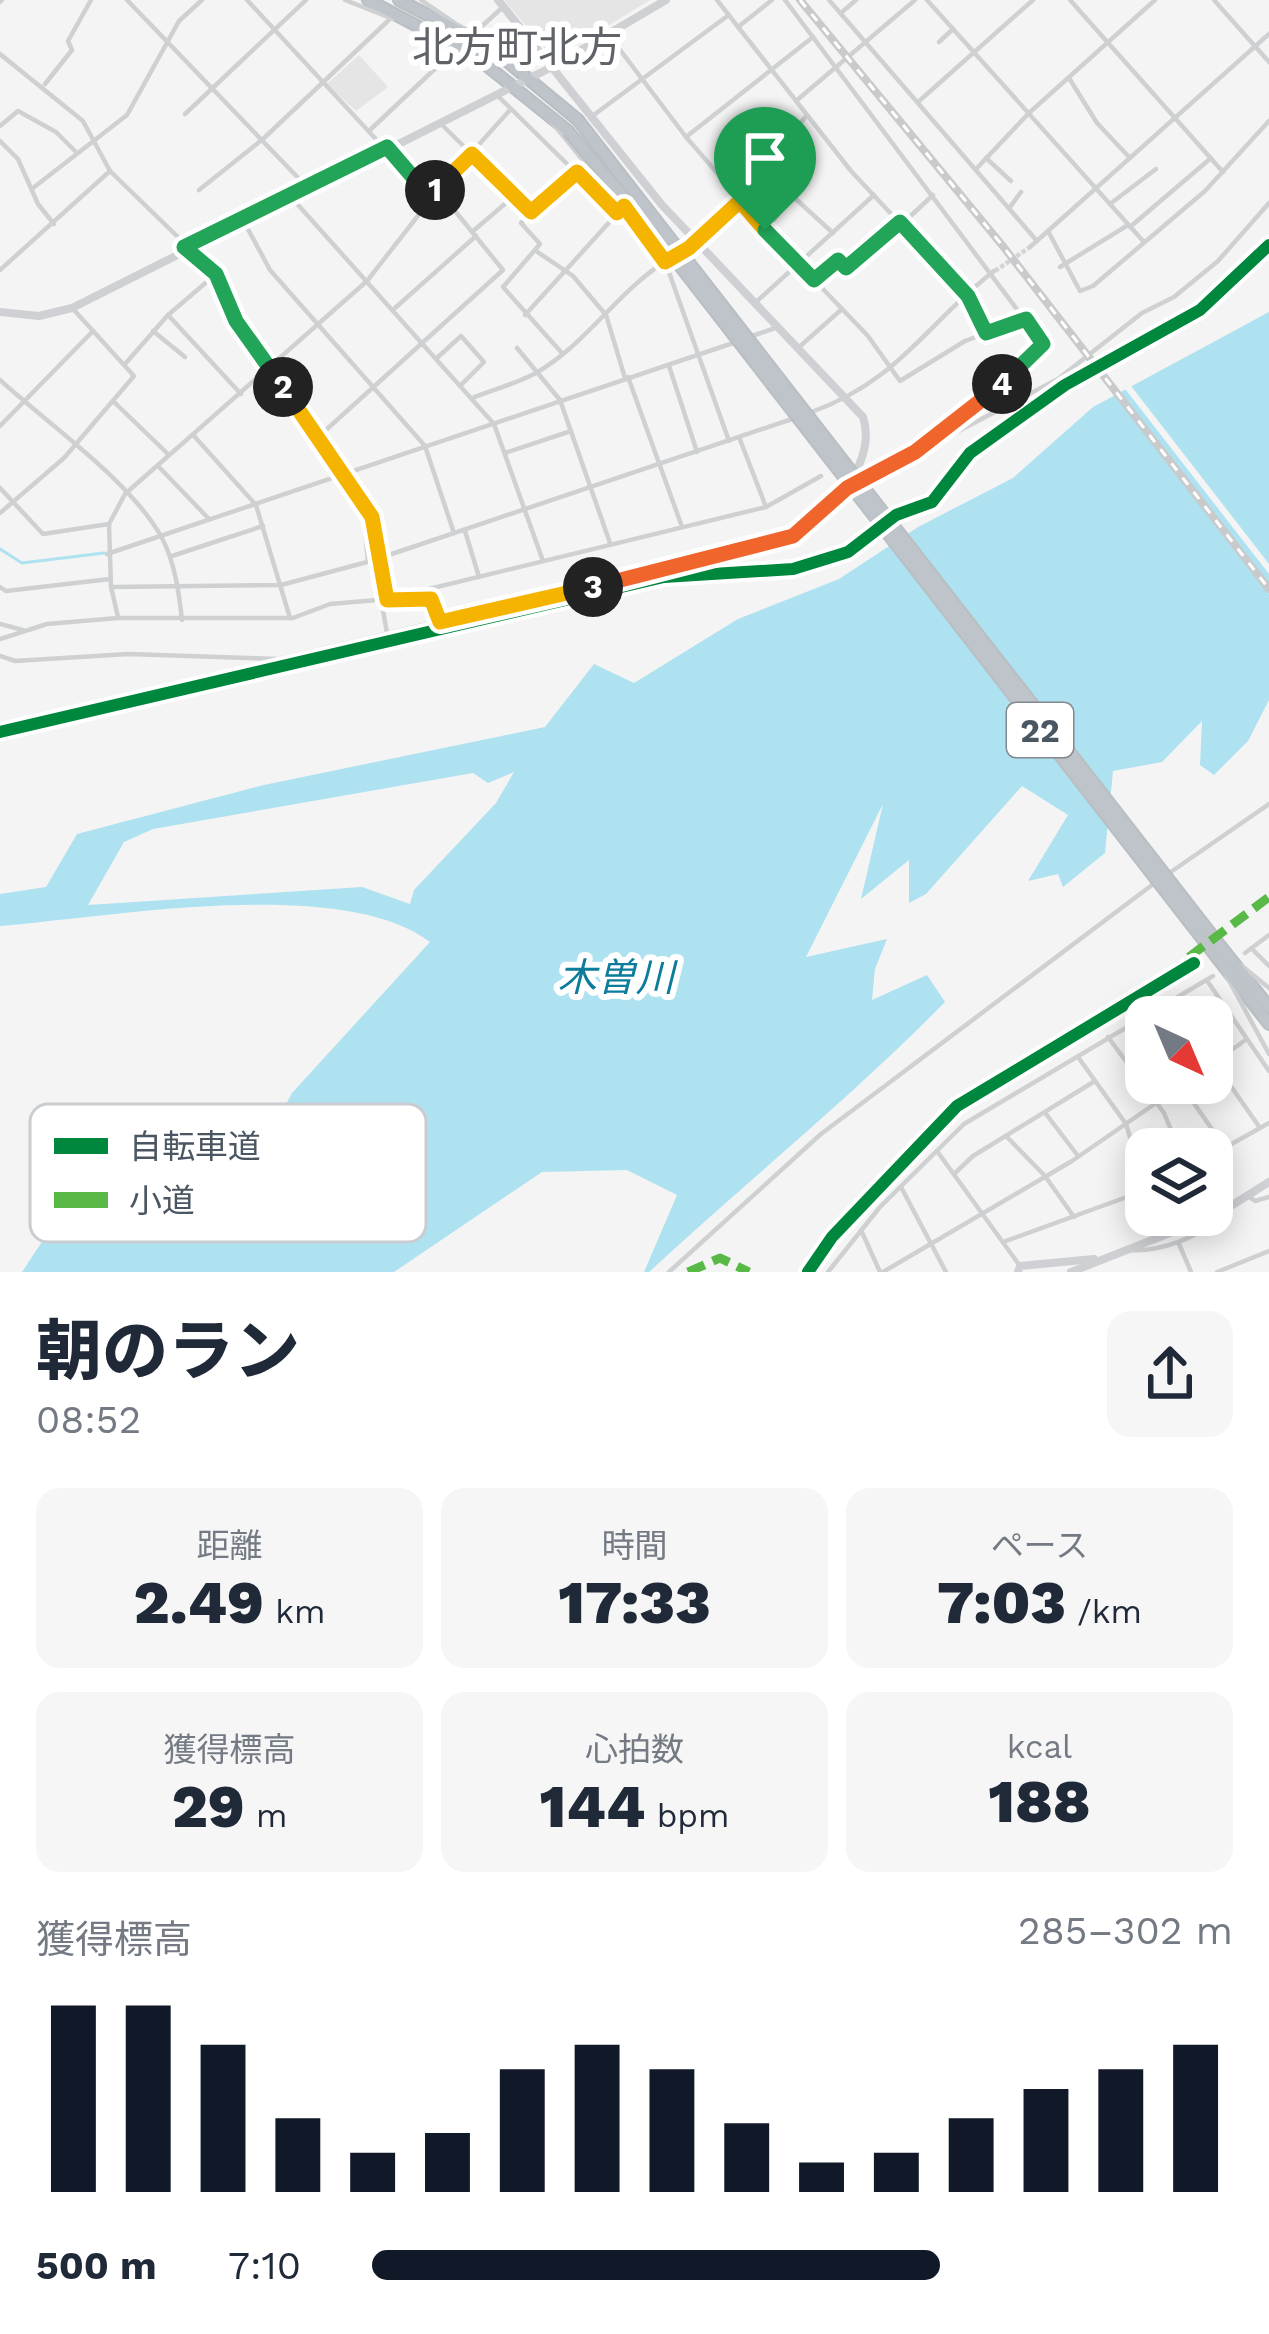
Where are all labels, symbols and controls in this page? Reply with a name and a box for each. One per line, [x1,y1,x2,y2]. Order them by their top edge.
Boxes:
district label: 北方町北方 [412,23,622,72]
pin [714,107,816,230]
icon: arrive [732,125,798,191]
pin: 1 [405,160,465,220]
text: 1 [428,170,442,209]
pin: 4 [972,354,1032,414]
pin: 2 [253,357,313,417]
text: 4 [991,364,1013,403]
text: 2 [273,367,293,406]
pin: 3 [563,557,623,617]
text: 3 [583,567,603,606]
road number: 22 [1007,703,1073,757]
water label: 木曽川 [557,955,678,1000]
north arrow [1125,996,1233,1104]
map controls [1125,996,1233,1236]
legend [30,1104,426,1242]
text: 自転車道 [129,1127,261,1166]
button: layers [1125,1128,1233,1236]
text: 小道 [129,1181,195,1220]
button: share [1107,1311,1233,1437]
text: 朝のラン [36,1313,300,1390]
text: 08:52 [36,1397,141,1442]
text: 距離 [197,1526,263,1565]
text: 時間 [602,1526,668,1565]
text: ペース [991,1526,1088,1565]
text: 2.49 [134,1567,264,1638]
text: 17:33 [558,1567,711,1638]
text: 7:03 [937,1567,1066,1638]
text: km [264,1592,325,1631]
text: /km [1066,1592,1142,1631]
text: kcal [1007,1727,1072,1766]
text: 獲得標高 [164,1730,296,1769]
text: 心拍数 [585,1730,684,1769]
text: 188 [988,1766,1091,1837]
text: 29 [172,1771,245,1842]
text: 144 [540,1771,645,1842]
text: m [245,1796,287,1835]
text: bpm [645,1796,729,1835]
text: 285–302 m [1018,1908,1233,1953]
text: 獲得標高 [36,1917,192,1962]
text: 500 m [36,2243,157,2288]
text: 7:10 [228,2243,301,2288]

